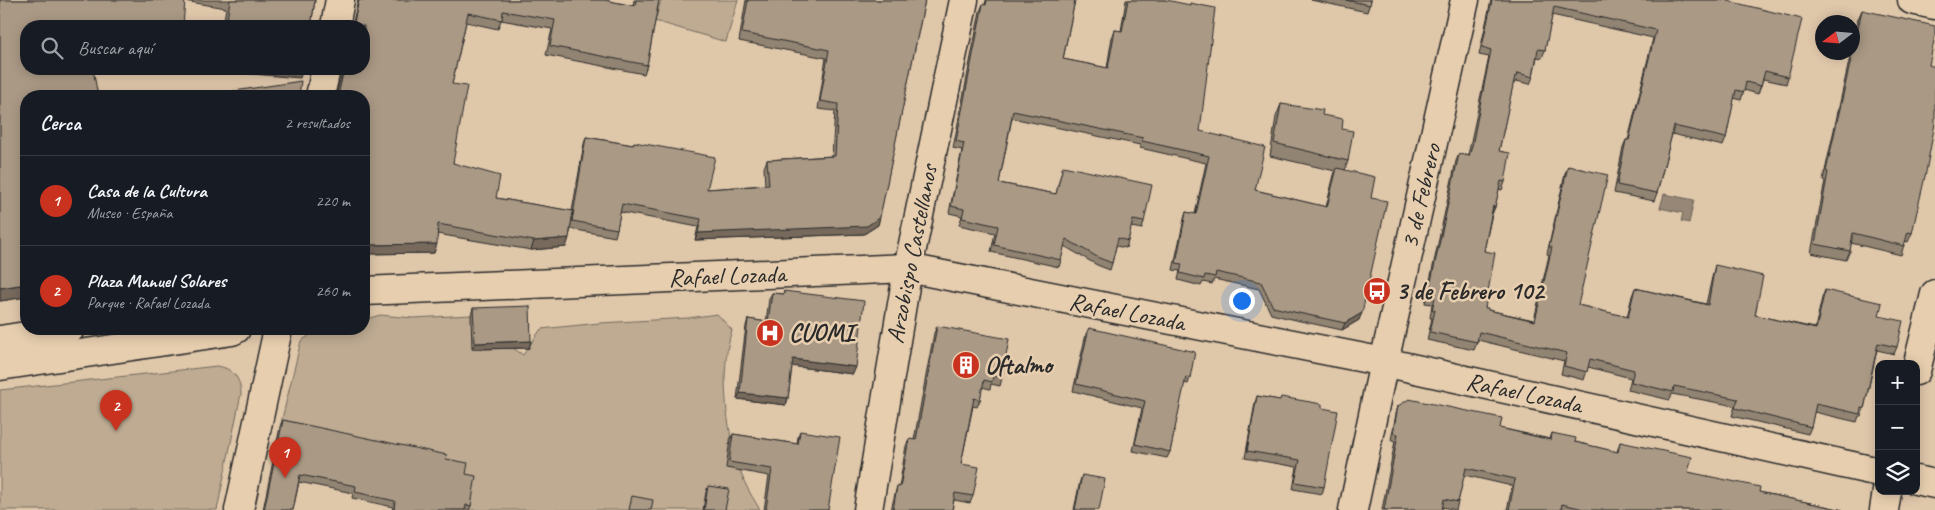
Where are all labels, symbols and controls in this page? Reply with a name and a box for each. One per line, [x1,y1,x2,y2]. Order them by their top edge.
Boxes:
north arrow [1815,15,1860,60]
search box [20,20,370,75]
icon: search [38,34,66,62]
text: Buscar aquí [78,36,152,60]
text: Cerca [40,110,81,136]
text: 2 resultados [285,113,350,133]
street label: 3 de Febrero [1393,140,1449,251]
street label: Arzobispo Castellanos [879,160,945,346]
text: Casa de la Cultura [87,179,207,203]
text: 1 [52,191,60,211]
text: 220 m [316,191,350,211]
text: Museo · España [87,203,172,223]
street label: Rafael Lozada [668,258,789,294]
text: Plaza Manuel Solares [87,269,226,293]
place label: 3 de Febrero 102 [1396,275,1546,307]
bus stop icon: 3 de Febrero 102 [1362,276,1392,306]
text: 2 [52,281,60,301]
text: 260 m [316,281,350,301]
street label: Rafael Lozada [1066,285,1190,339]
your location [1229,288,1255,314]
text: Parque · Rafael Lozada [87,293,209,313]
place label: CUOMI [789,317,859,349]
hospital icon: CUOMI [755,318,785,348]
place label: Oftalmo [985,349,1055,381]
building icon: Oftalmo [951,350,981,380]
map controls [1875,360,1920,495]
button: + [1875,360,1920,405]
street label: Rafael Lozada [1463,365,1587,421]
pin: 2 [100,390,132,431]
button: − [1875,405,1920,450]
pin: 1 [269,437,301,478]
button: layers [1875,450,1920,495]

